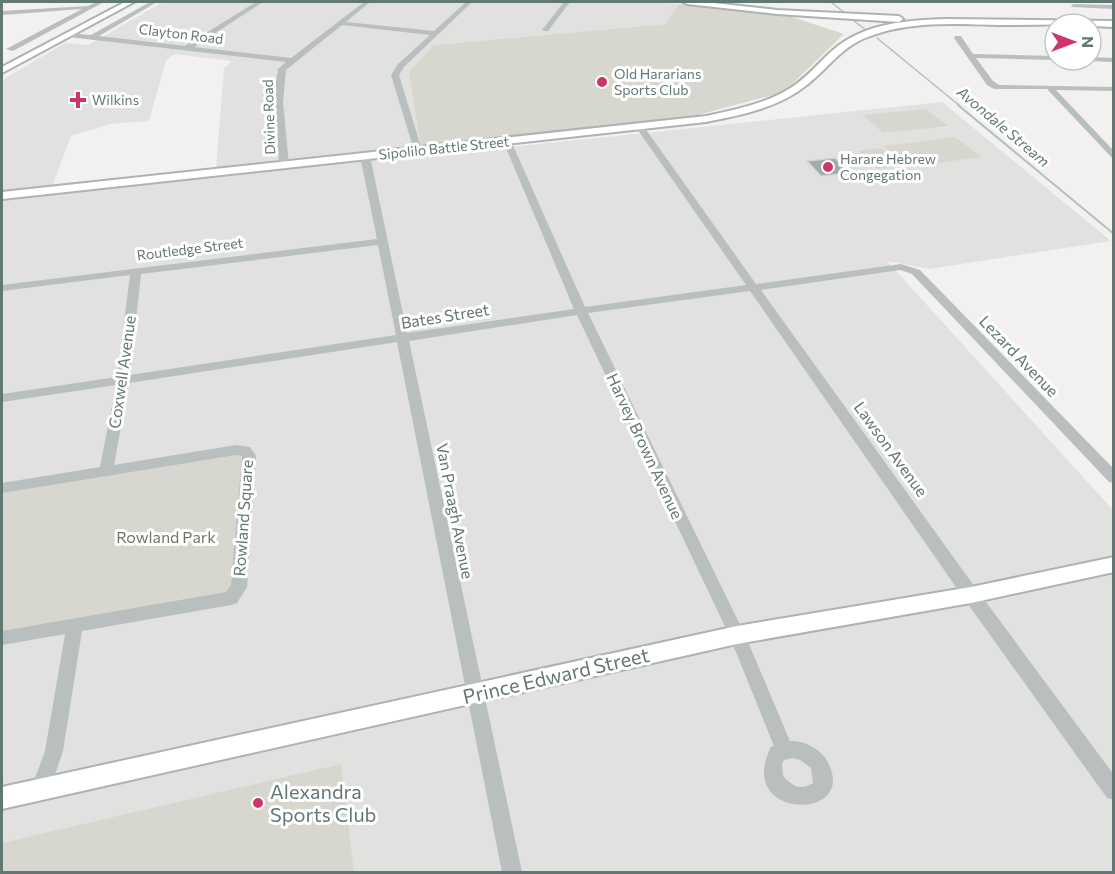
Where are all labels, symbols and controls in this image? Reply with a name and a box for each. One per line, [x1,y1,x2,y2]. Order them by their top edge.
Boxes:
north arrow [1043,12,1103,72]
street label: Clayton Road [138,20,224,47]
text: N [1079,36,1098,48]
place label: Old Hararians Sports Club [614,65,701,98]
marker: Old Hararians Sports Club [595,75,609,89]
street label: Divine Road [259,79,278,155]
water label: Avondale Stream [953,82,1054,170]
marker: Wilkins [69,91,87,109]
place label: Wilkins [92,91,139,108]
street label: Sipolilo Battle Street [378,132,510,163]
place label: Harare Hebrew Congegation [840,150,936,183]
marker: Harare Hebrew Congegation [821,160,835,174]
street label: Routledge Street [136,234,244,263]
street label: Bates Street [399,299,491,332]
street label: Lezard Avenue [976,311,1063,400]
street label: Coxwell Avenue [104,314,139,430]
street label: Harvey Brown Avenue [603,370,688,522]
street label: Lawson Avenue [851,398,932,500]
street label: Van Praagh Avenue [433,441,478,580]
street label: Rowland Square [229,459,256,577]
park label: Rowland Park [116,527,216,546]
street label: Prince Edward Street [460,642,651,708]
place label: Alexandra Sports Club [270,779,376,826]
marker: Alexandra Sports Club [251,796,265,810]

